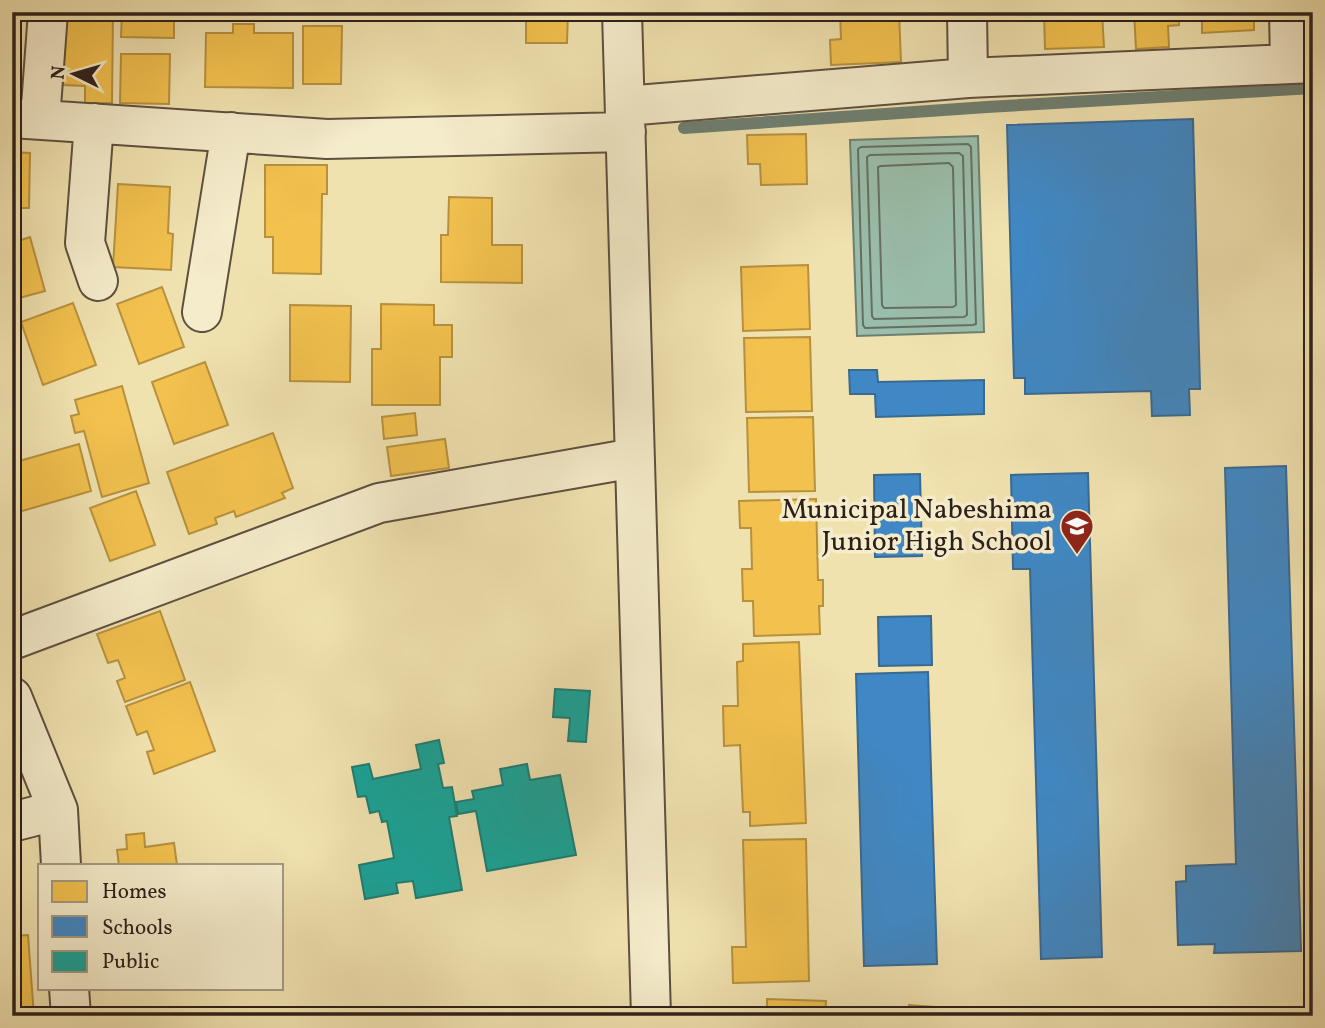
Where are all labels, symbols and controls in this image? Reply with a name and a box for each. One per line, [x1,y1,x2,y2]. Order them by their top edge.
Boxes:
north arrow [38,38,108,108]
text: N [46,64,73,81]
place label: Municipal Nabeshima Junior High School [782,491,1052,562]
school or university icon: Municipal Nabeshima Junior High School [1058,507,1096,556]
legend [38,864,284,990]
text: Homes [102,878,167,907]
text: Schools [102,914,172,943]
text: Public [102,948,159,977]

